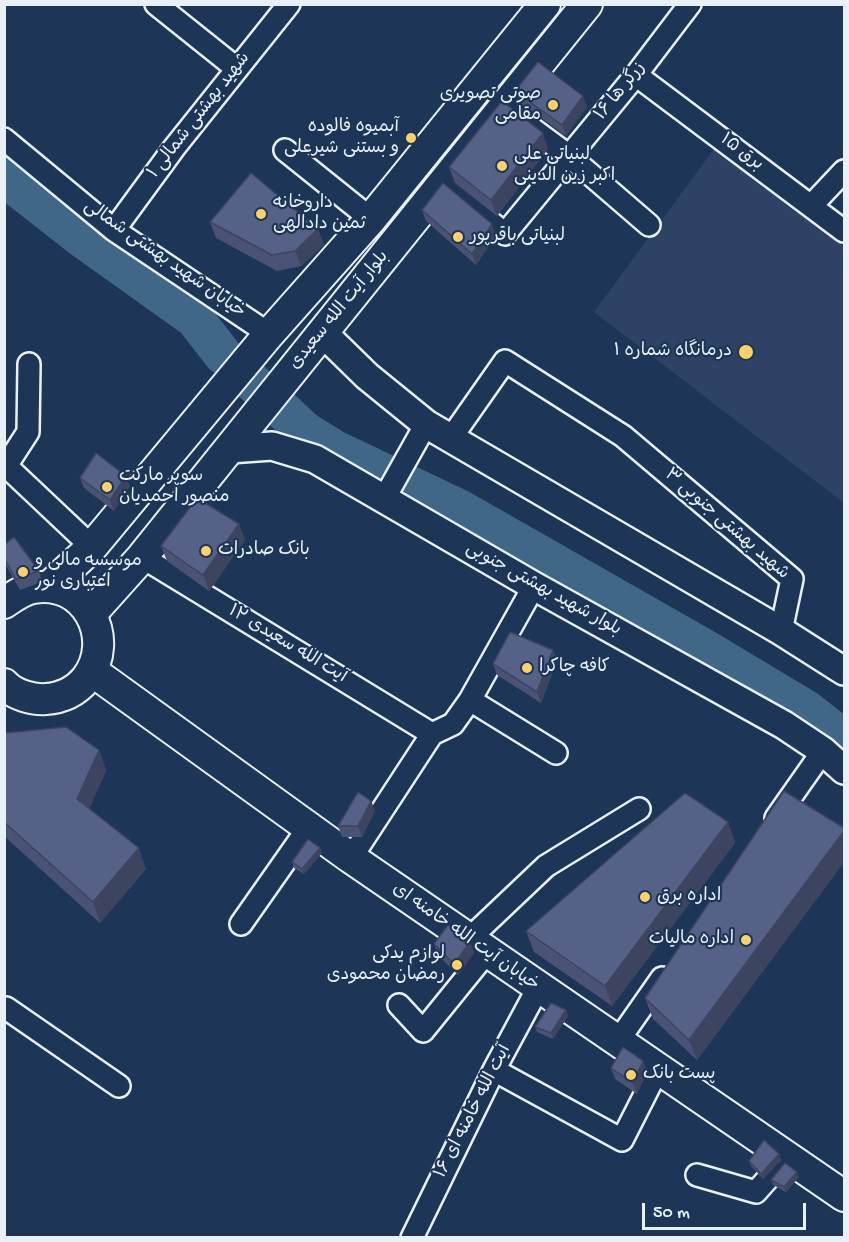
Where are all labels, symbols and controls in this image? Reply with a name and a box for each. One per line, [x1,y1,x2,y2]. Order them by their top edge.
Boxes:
street label: شهید بهشتی شمالی ۱ [144,49,256,183]
street label: زرگر ها ۱۶ [591,58,651,126]
place label: صوتی تصویری مقامی [440,84,541,127]
marker: صوتی تصویری مقامی [546,98,560,112]
place label: آبمیوه فالوده و بستنی شیرعلی [284,117,399,160]
street label: برق ۱۵ [715,130,767,176]
marker: آبمیوه فالوده و بستنی شیرعلی [404,131,418,145]
place label: لبنیاتی علی اکبر زین الدینی [514,145,615,188]
marker: لبنیاتی علی اکبر زین الدینی [495,159,509,173]
place label: داروخانه ثمین دادالهی [273,193,366,236]
street label: خیابان شهید بهشتی شمالی [79,196,249,324]
marker: داروخانه ثمین دادالهی [254,207,268,221]
place label: لبنیاتی باقرپور [470,226,565,248]
marker: لبنیاتی باقرپور [451,230,465,244]
street label: بلوار آیت الله سعیدی [285,247,395,375]
place label: درمانگاه شماره ۱ [614,341,732,363]
marker: درمانگاه شماره ۱ [737,343,755,361]
street label: شهید بهشتی جنوبی ۳ [659,465,793,585]
place label: سوپر مارکت منصور احمدیان [119,466,229,508]
marker: سوپر مارکت منصور احمدیان [100,480,114,494]
street label: بلوار شهید بهشتی جنوبی [462,538,624,642]
place label: بانک صادرات [218,540,310,562]
marker: بانک صادرات [199,544,213,558]
place label: موسسه مالی و اعتباری نور [35,551,142,594]
marker: موسسه مالی و اعتباری نور [16,565,30,579]
street label: آیت الله سعیدی ۱۲ [224,601,350,689]
place label: کافه چاکرا [539,657,610,679]
marker: کافه چاکرا [520,661,534,675]
street label: خیابان آیت الله خامنه ای [387,879,543,997]
place label: اداره برق [657,886,721,908]
marker: اداره برق [638,890,652,904]
place label: اداره مالیات [649,929,734,951]
marker: اداره مالیات [739,933,753,947]
place label: لوازم یدکی رمضان محمودی [327,944,445,986]
marker: لوازم یدکی رمضان محمودی [450,958,464,972]
street label: آیت الله خامنه ای ۱۶ [431,1042,517,1182]
place label: پست بانک [643,1064,716,1086]
marker: پست بانک [624,1068,638,1082]
scale bar [645,1191,808,1229]
text: 50 m [653,1203,690,1224]

